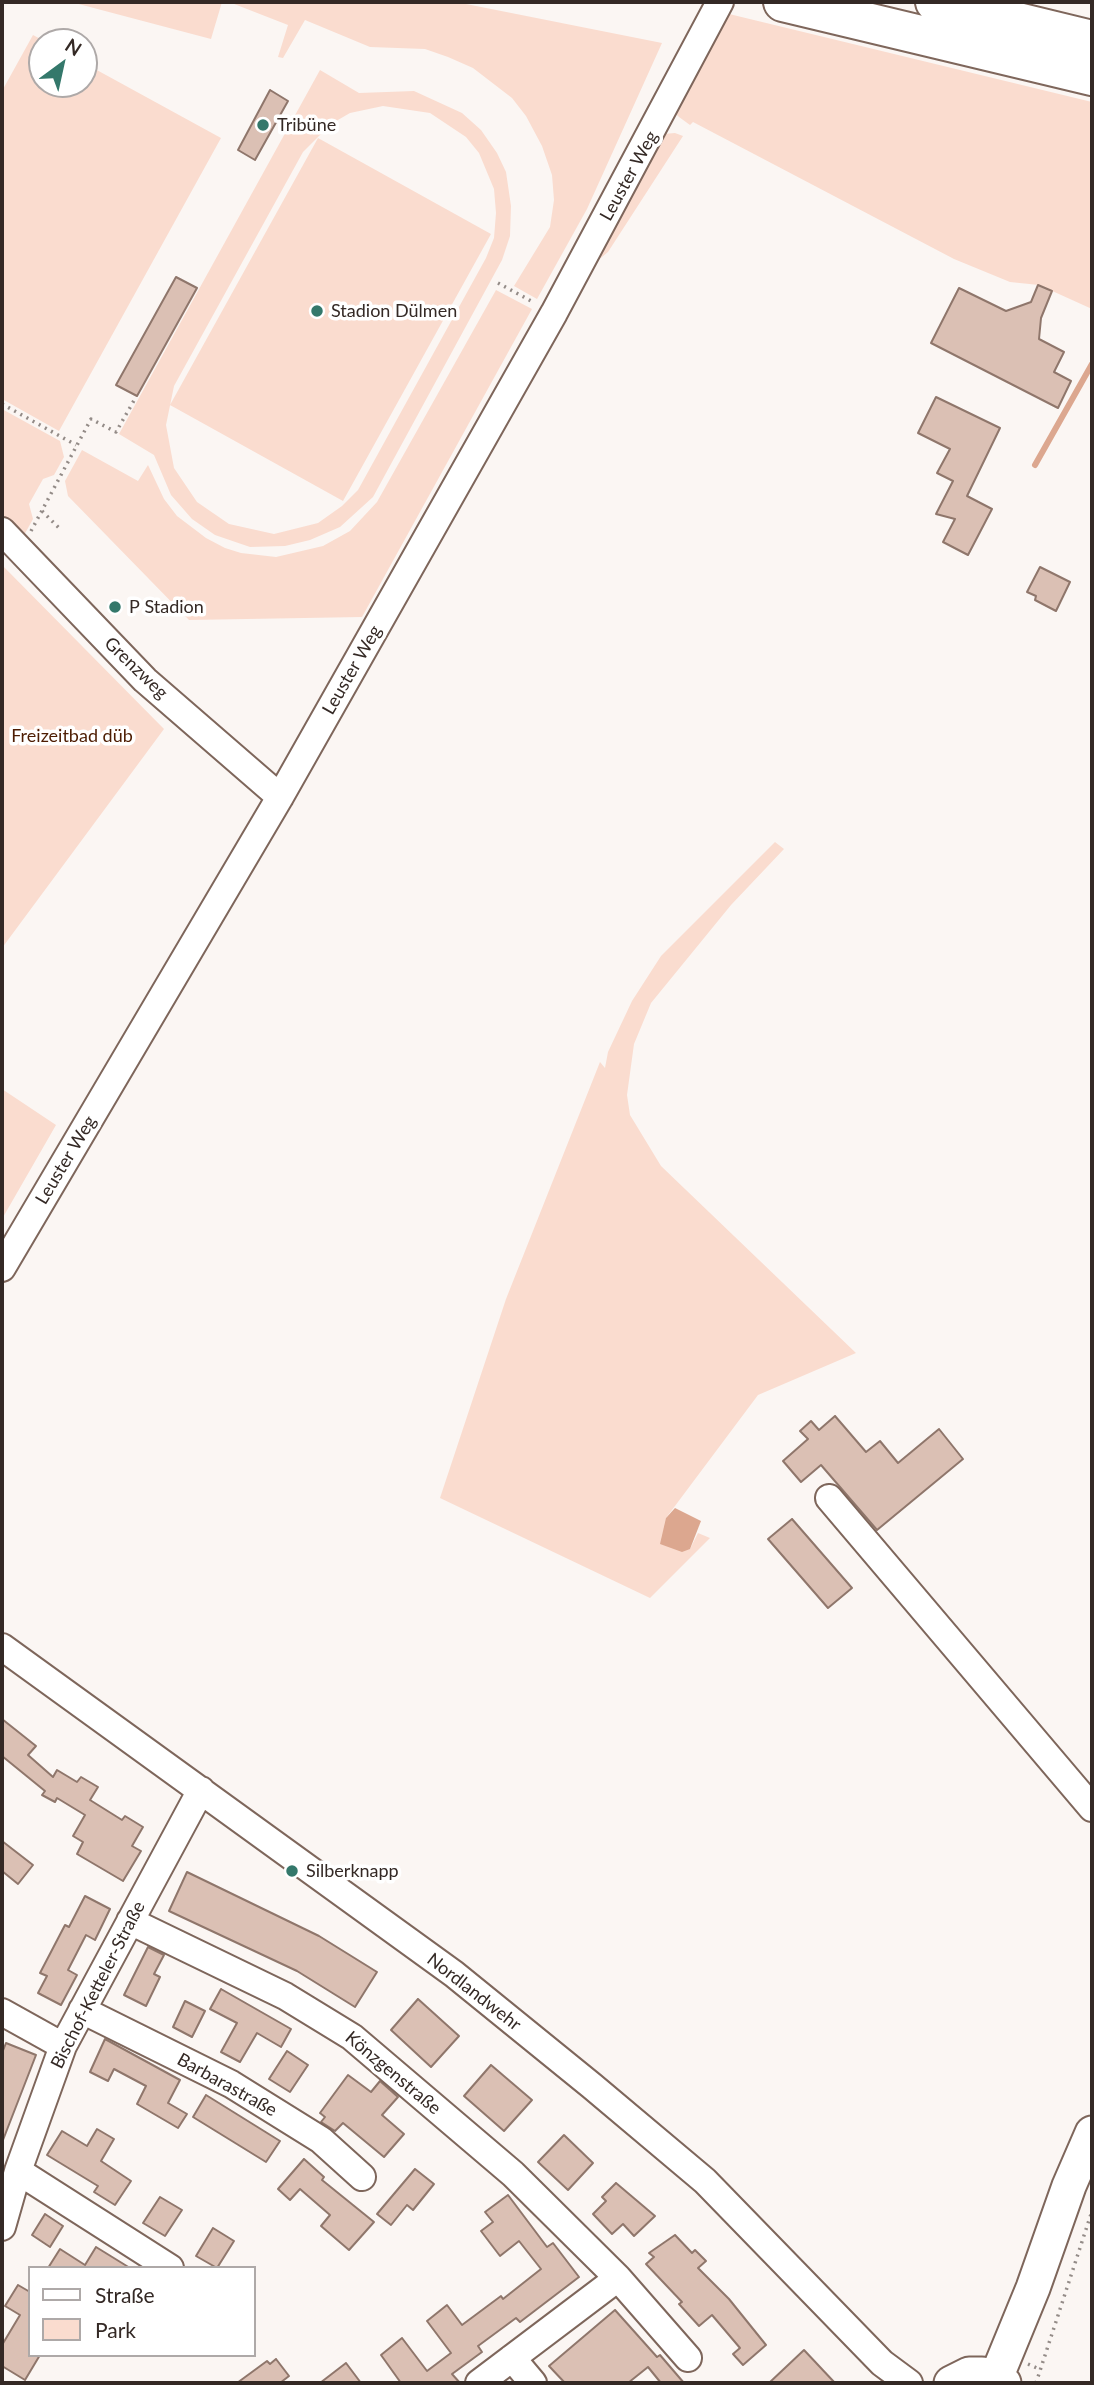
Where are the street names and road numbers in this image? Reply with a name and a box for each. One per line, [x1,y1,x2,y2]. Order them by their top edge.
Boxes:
street label: Leuster Weg [595,127,663,225]
street label: Leuster Weg [318,622,386,718]
street label: Grenzweg [100,633,172,703]
street label: Leuster Weg [31,1112,101,1208]
street label: Bischof-Ketteler-Straße [46,1898,150,2072]
street label: Nordlandwehr [423,1949,525,2035]
street label: Könzgenstraße [341,2027,445,2119]
street label: Barbarastraße [173,2049,281,2121]

